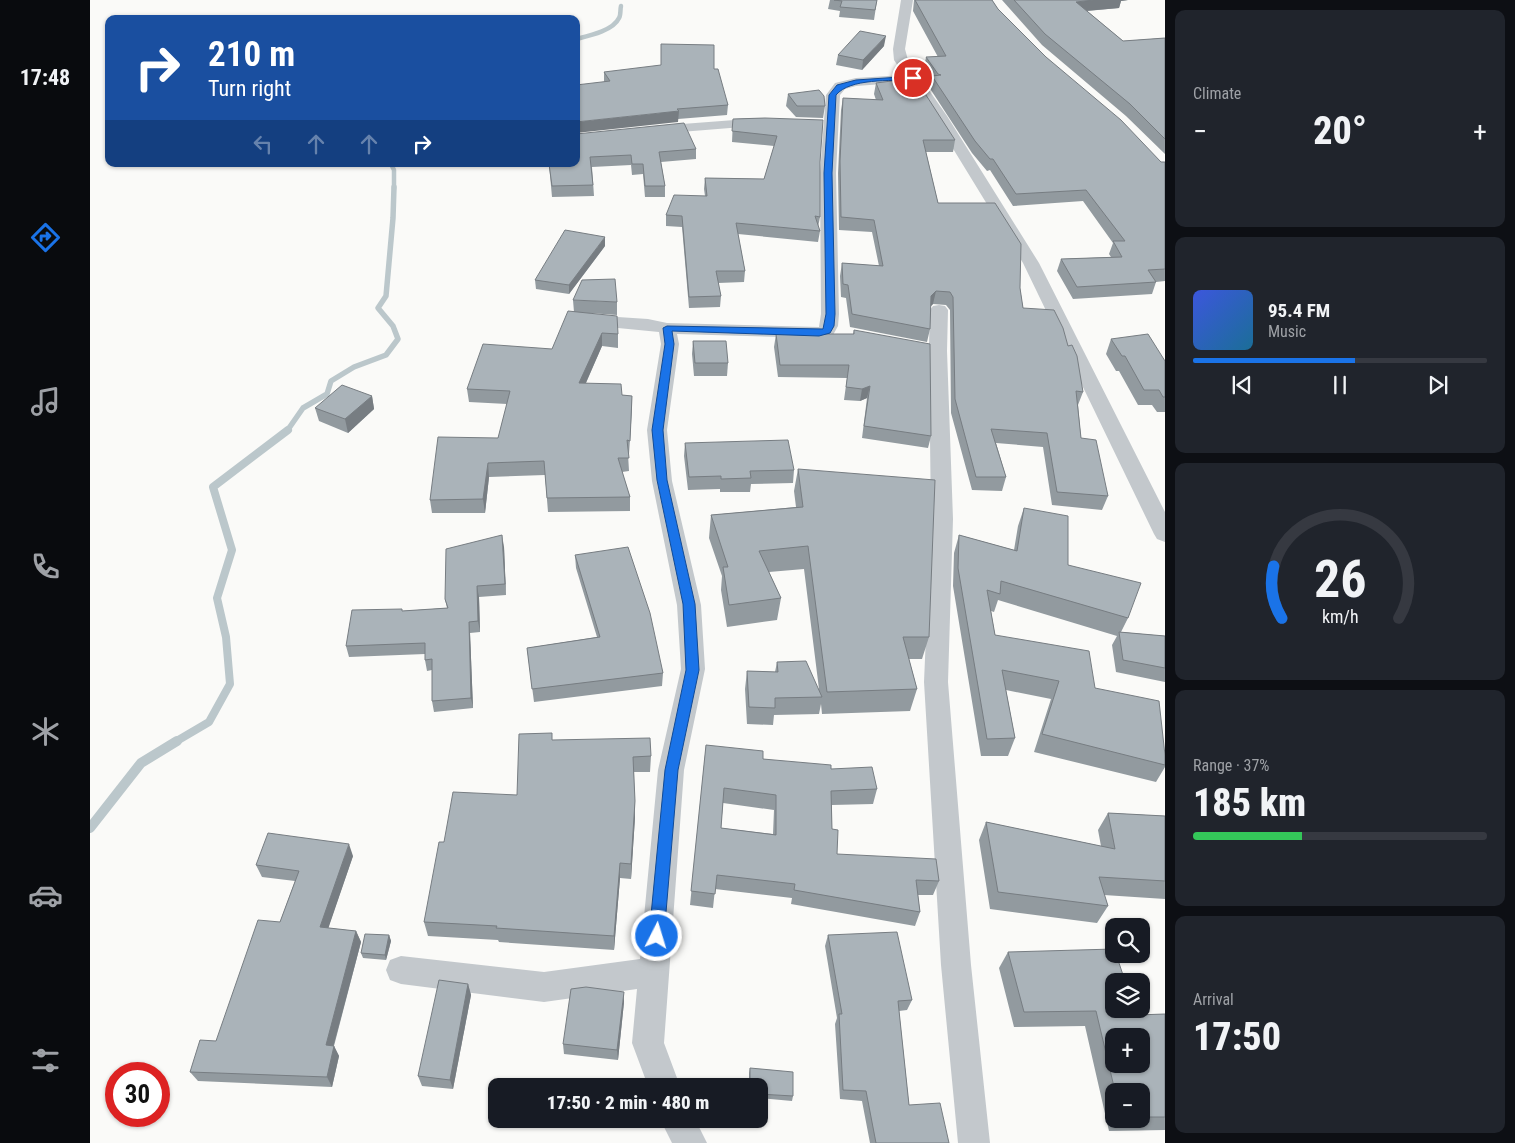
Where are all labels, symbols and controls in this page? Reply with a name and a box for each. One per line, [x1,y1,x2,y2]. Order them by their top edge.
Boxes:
text: 210 m [208,34,295,75]
icon: right [125,35,190,100]
pin [892,57,934,99]
icon: arrive [899,64,927,92]
text: 17:48 [20,65,70,90]
text: Turn right [208,76,291,101]
text: Climate [1193,84,1241,103]
text: 20° [1313,109,1367,153]
text: − [1193,115,1207,148]
text: + [1473,115,1487,148]
icon: left [249,130,277,158]
icon: ahead [302,130,330,158]
icon: ahead [355,130,383,158]
icon: right [408,130,436,158]
icon: directions [28,220,63,255]
text: 95.4 FM [1268,299,1330,322]
text: Music [1268,322,1306,341]
icon: previous [1228,371,1256,399]
icon: pause [1326,371,1354,399]
icon: next [1424,371,1452,399]
icon: music [28,384,63,419]
icon: phone [28,549,63,584]
text: 26 [1314,549,1366,610]
text: km/h [1322,606,1358,627]
icon: climate [28,714,63,749]
text: Range · 37% [1193,756,1269,775]
text: 185 km [1193,781,1306,825]
icon: car [28,878,63,913]
position arrow [630,909,682,961]
map controls [1105,918,1150,1128]
button: search [1105,918,1150,963]
button: layers [1105,973,1150,1018]
text: Arrival [1193,990,1234,1009]
text: 17:50 [1193,1015,1281,1059]
button: + [1105,1028,1150,1073]
icon: filters [28,1043,63,1078]
speed limit sign: 30 [105,1062,170,1127]
button: − [1105,1083,1150,1128]
text: 17:50 · 2 min · 480 m [547,1091,709,1114]

